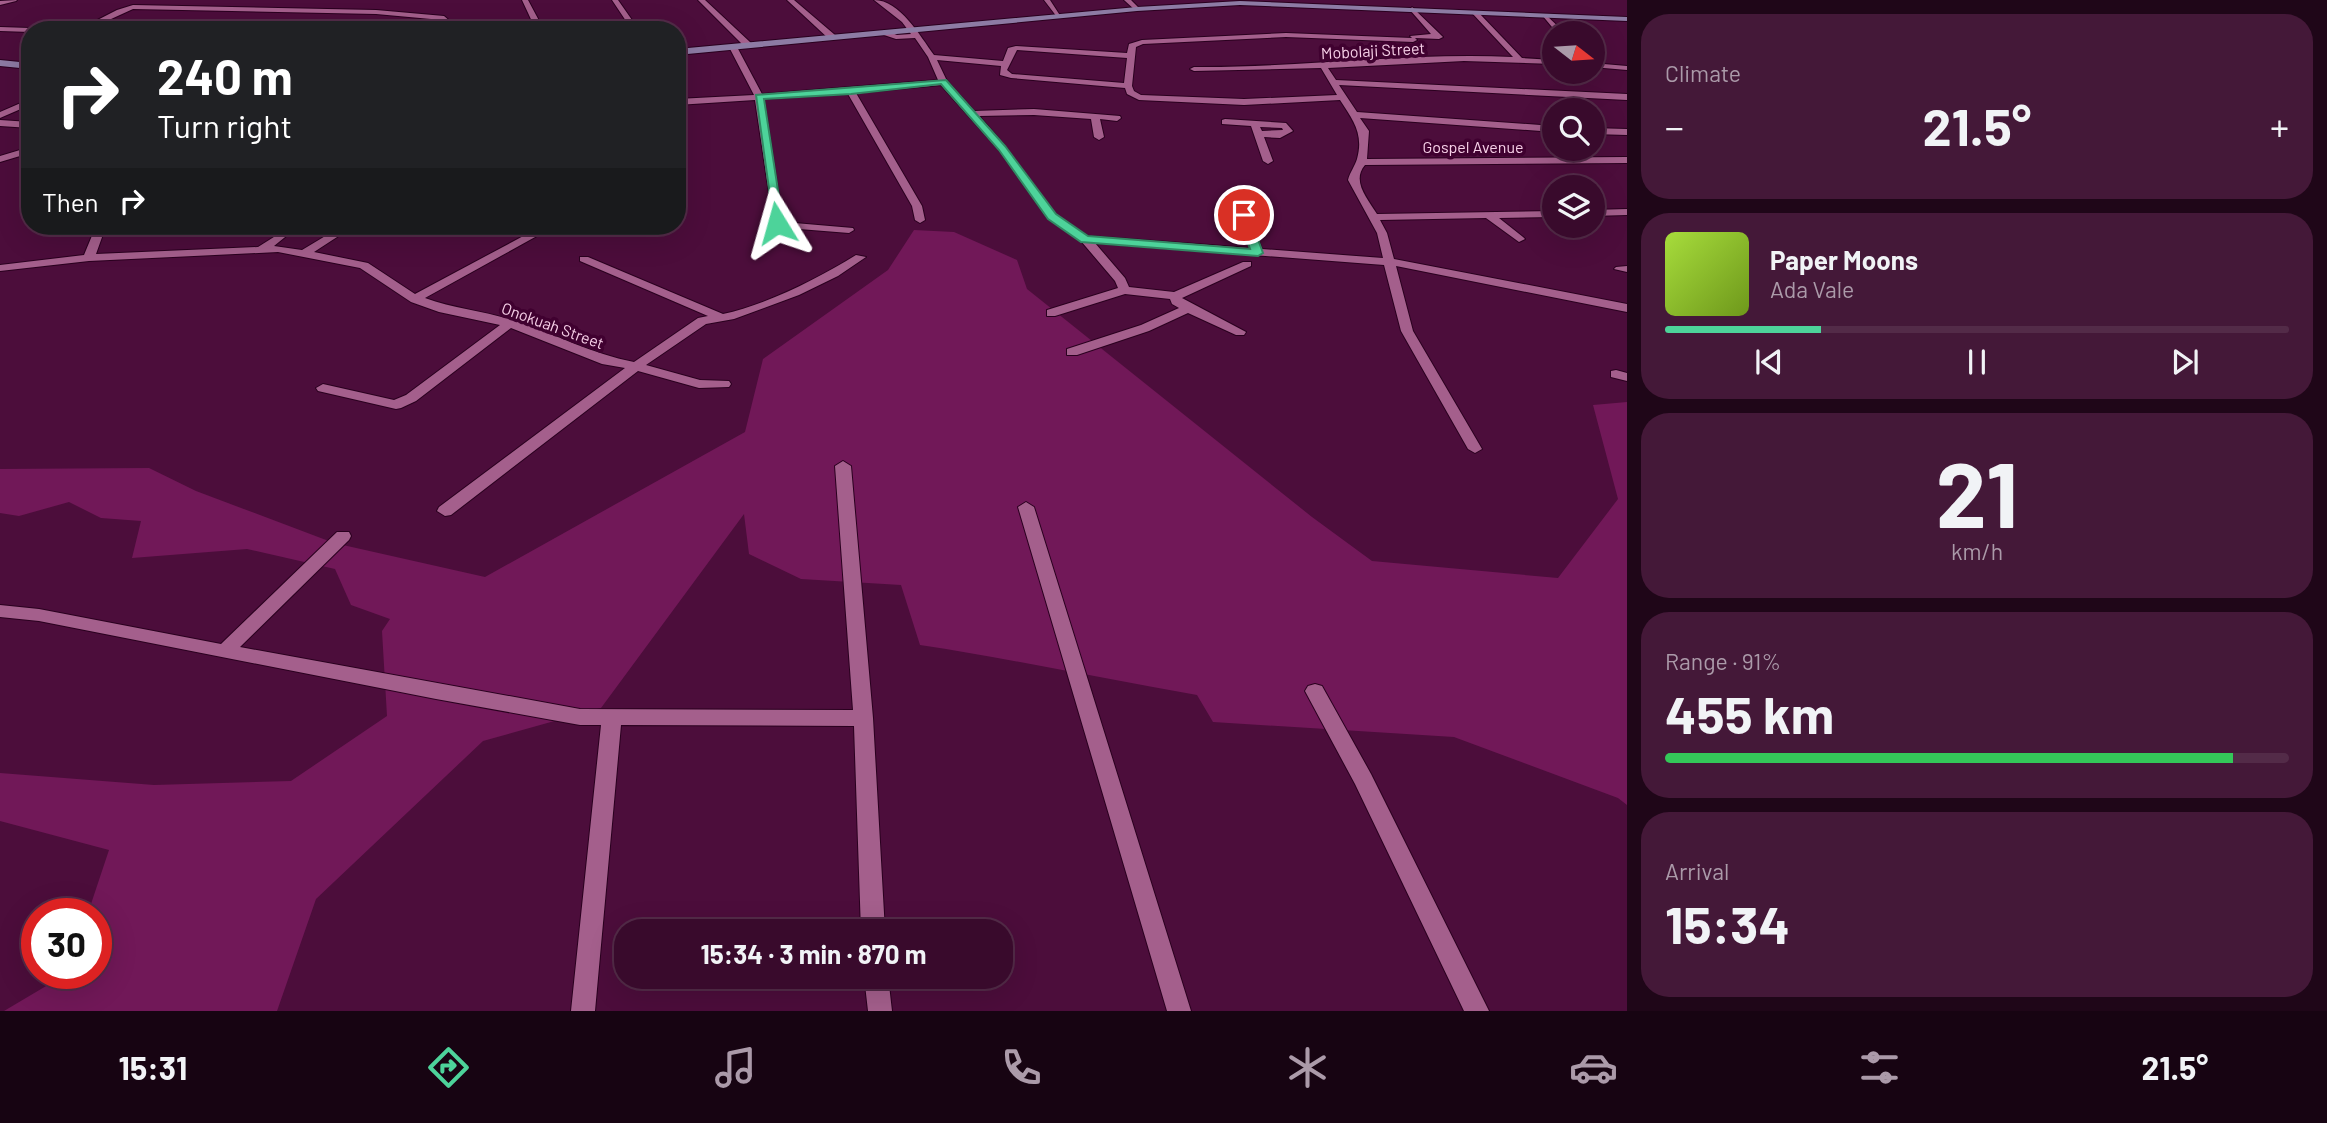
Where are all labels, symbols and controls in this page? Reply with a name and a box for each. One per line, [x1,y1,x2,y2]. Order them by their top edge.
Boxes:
north arrow [1542,21,1605,84]
map controls [1542,21,1605,238]
street label: Mobolaji Street [1320,38,1426,62]
text: 240 m [157,46,293,105]
icon: right [42,49,133,140]
text: Climate [1665,59,1741,87]
text: 21.5° [1923,94,2031,156]
button: search [1542,98,1605,161]
text: − [1665,103,1684,149]
text: + [2270,103,2289,149]
text: Turn right [157,106,292,144]
street label: Gospel Avenue [1422,137,1524,156]
button: layers [1542,175,1605,238]
icon: right [113,182,151,220]
pin [1214,185,1274,245]
text: Then [42,186,99,217]
position arrow [740,186,814,260]
icon: arrive [1225,196,1263,234]
text: Paper Moons [1770,244,1918,275]
text: Ada Vale [1770,275,1854,303]
street label: Onokuah Street [499,298,607,352]
icon: previous [1750,343,1788,381]
icon: pause [1958,343,1996,381]
icon: next [2166,343,2204,381]
text: 21 [1936,437,2018,546]
text: km/h [1951,537,2003,565]
text: Range · 91% [1665,647,1781,675]
text: 455 km [1665,682,1834,744]
text: Arrival [1665,857,1729,885]
text: 15:34 [1665,892,1790,954]
speed limit sign: 30 [21,898,112,989]
text: 15:34 · 3 min · 870 m [701,938,926,969]
icon: directions [424,1043,473,1092]
icon: music [711,1043,760,1092]
icon: phone [997,1043,1046,1092]
icon: climate [1283,1043,1332,1092]
icon: car [1569,1043,1618,1092]
icon: filters [1855,1043,1904,1092]
text: 15:31 [119,1048,187,1086]
text: 21.5° [2141,1048,2208,1086]

